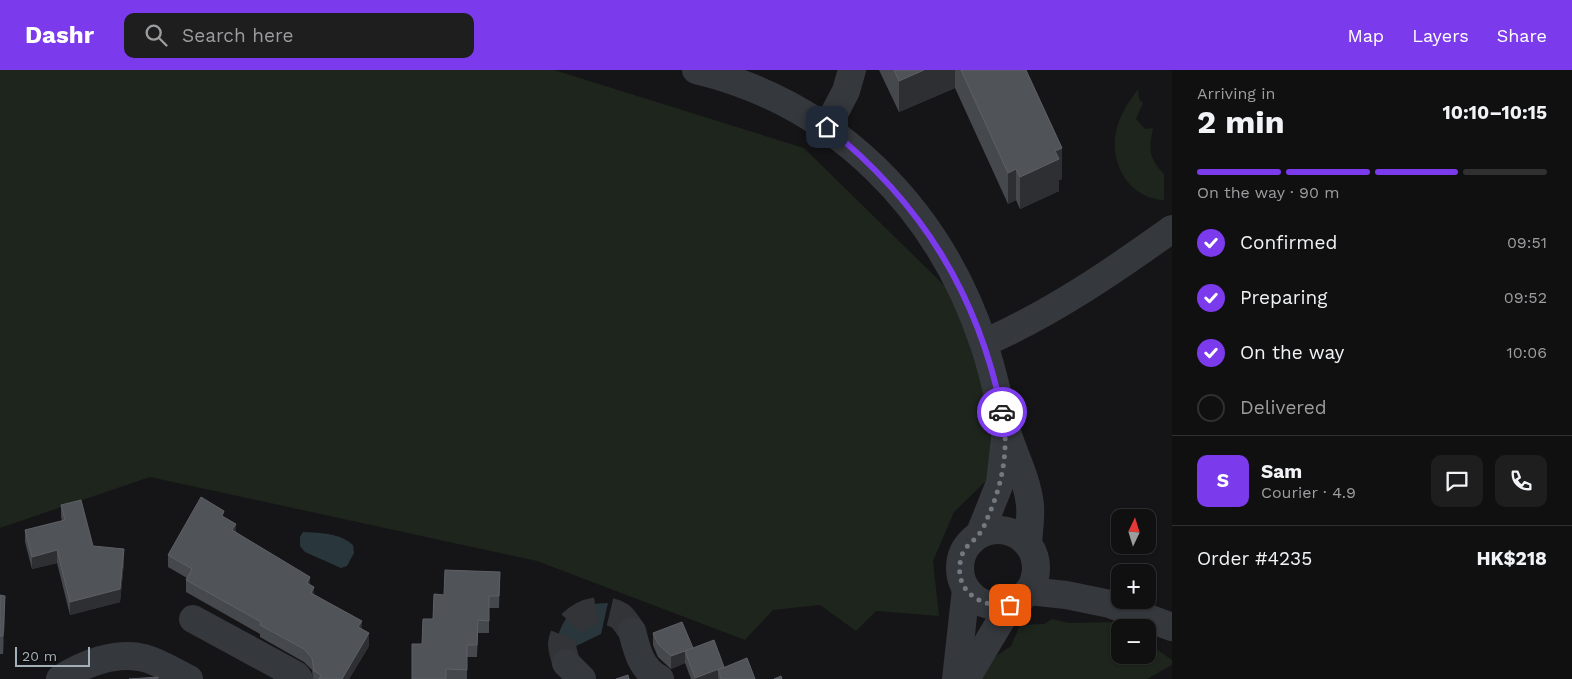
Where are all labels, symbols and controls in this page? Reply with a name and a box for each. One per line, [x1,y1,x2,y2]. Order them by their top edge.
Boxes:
search box [124,13,474,58]
text: Dashr [25,21,94,49]
icon: search [142,21,170,49]
text: Search here [182,24,293,47]
text: Map [1347,25,1384,46]
text: Layers [1412,25,1469,46]
text: Share [1497,25,1547,46]
text: Arriving in [1197,84,1275,103]
text: 10:10–10:15 [1443,101,1547,124]
text: 2 min [1197,103,1285,141]
pin [806,106,848,148]
icon: home [813,113,841,141]
text: On the way · 90 m [1197,183,1340,202]
icon: check [1197,229,1225,257]
text: Confirmed [1240,231,1337,254]
text: 09:51 [1507,233,1547,252]
icon: check [1197,284,1225,312]
text: Preparing [1240,286,1327,309]
text: 09:52 [1504,288,1547,307]
icon: check [1197,339,1225,367]
text: On the way [1240,341,1344,364]
text: 10:06 [1506,343,1547,362]
courier [977,387,1027,437]
text: Delivered [1240,396,1327,419]
icon: car [988,398,1016,426]
button: chat [1431,455,1483,507]
button: phone [1495,455,1547,507]
text: Sam [1261,460,1302,483]
text: S [1217,469,1229,492]
text: Courier · 4.9 [1261,483,1356,502]
north arrow [1111,509,1156,554]
map controls [1111,509,1156,664]
text: Order #4235 [1197,547,1312,570]
text: HK$218 [1477,547,1547,570]
button: + [1111,564,1156,609]
pin [989,584,1031,626]
icon: bag [996,591,1024,619]
button: − [1111,619,1156,664]
scale bar [15,644,90,667]
text: 20 m [22,648,57,664]

